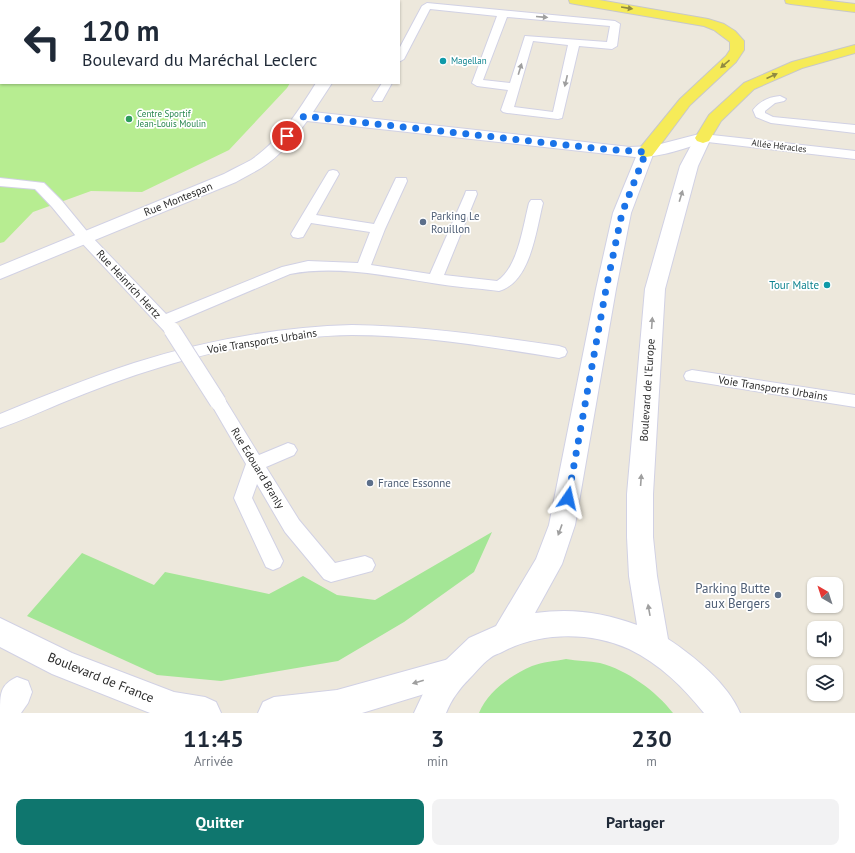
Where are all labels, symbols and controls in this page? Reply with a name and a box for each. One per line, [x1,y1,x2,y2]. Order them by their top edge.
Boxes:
one-way arrow [621,5,633,11]
text: 120 m [82,12,159,49]
one-way arrow [536,14,548,20]
icon: left [16,16,68,68]
text: Boulevard du Maréchal Leclerc [82,48,317,71]
place label: Magellan [451,55,487,66]
marker: Magellan [438,56,448,66]
one-way arrow [720,59,731,68]
one-way arrow [517,62,523,74]
one-way arrow [766,73,777,79]
one-way arrow [562,75,568,87]
place label: Centre Sportif Jean-Louis Moulin [136,108,206,129]
marker: Centre Sportif Jean-Louis Moulin [124,114,134,124]
pin [270,119,304,153]
icon: arrive [276,125,298,147]
street label: Allée Héracles [751,137,807,154]
street label: Rue Montespan [142,179,214,219]
one-way arrow [678,190,684,202]
place label: Parking Le Rouillon [431,209,480,236]
marker: Parking Le Rouillon [418,217,428,227]
street label: Rue Heinrich Hertz [93,247,165,321]
place label: Tour Malte [769,278,819,292]
marker: Tour Malte [822,280,832,290]
one-way arrow [649,317,656,329]
street label: Voie Transports Urbains [205,325,318,357]
street label: Boulevard de l'Europe [636,338,658,442]
street label: Voie Transports Urbains [716,372,829,404]
street label: Rue Edouard Branly [228,425,288,512]
one-way arrow [637,474,644,486]
place label: France Essonne [378,476,451,490]
position arrow [547,477,589,519]
marker: France Essonne [365,478,375,488]
one-way arrow [557,525,563,537]
north arrow [807,577,843,613]
map controls [807,577,843,701]
place label: Parking Butte aux Bergers [695,580,770,612]
marker: Parking Butte aux Bergers [773,590,783,600]
one-way arrow [646,603,652,616]
button: sound [807,621,843,657]
street label: Boulevard de France [45,648,156,707]
button: layers [807,665,843,701]
one-way arrow [412,679,424,685]
text: 11:45 [183,723,244,754]
text: 3 [431,723,444,754]
text: 230 [631,723,672,754]
text: Arrivée [194,753,233,770]
text: min [427,753,448,770]
text: m [646,753,657,770]
button: Quitter [16,799,424,845]
button: Partager [432,799,839,845]

